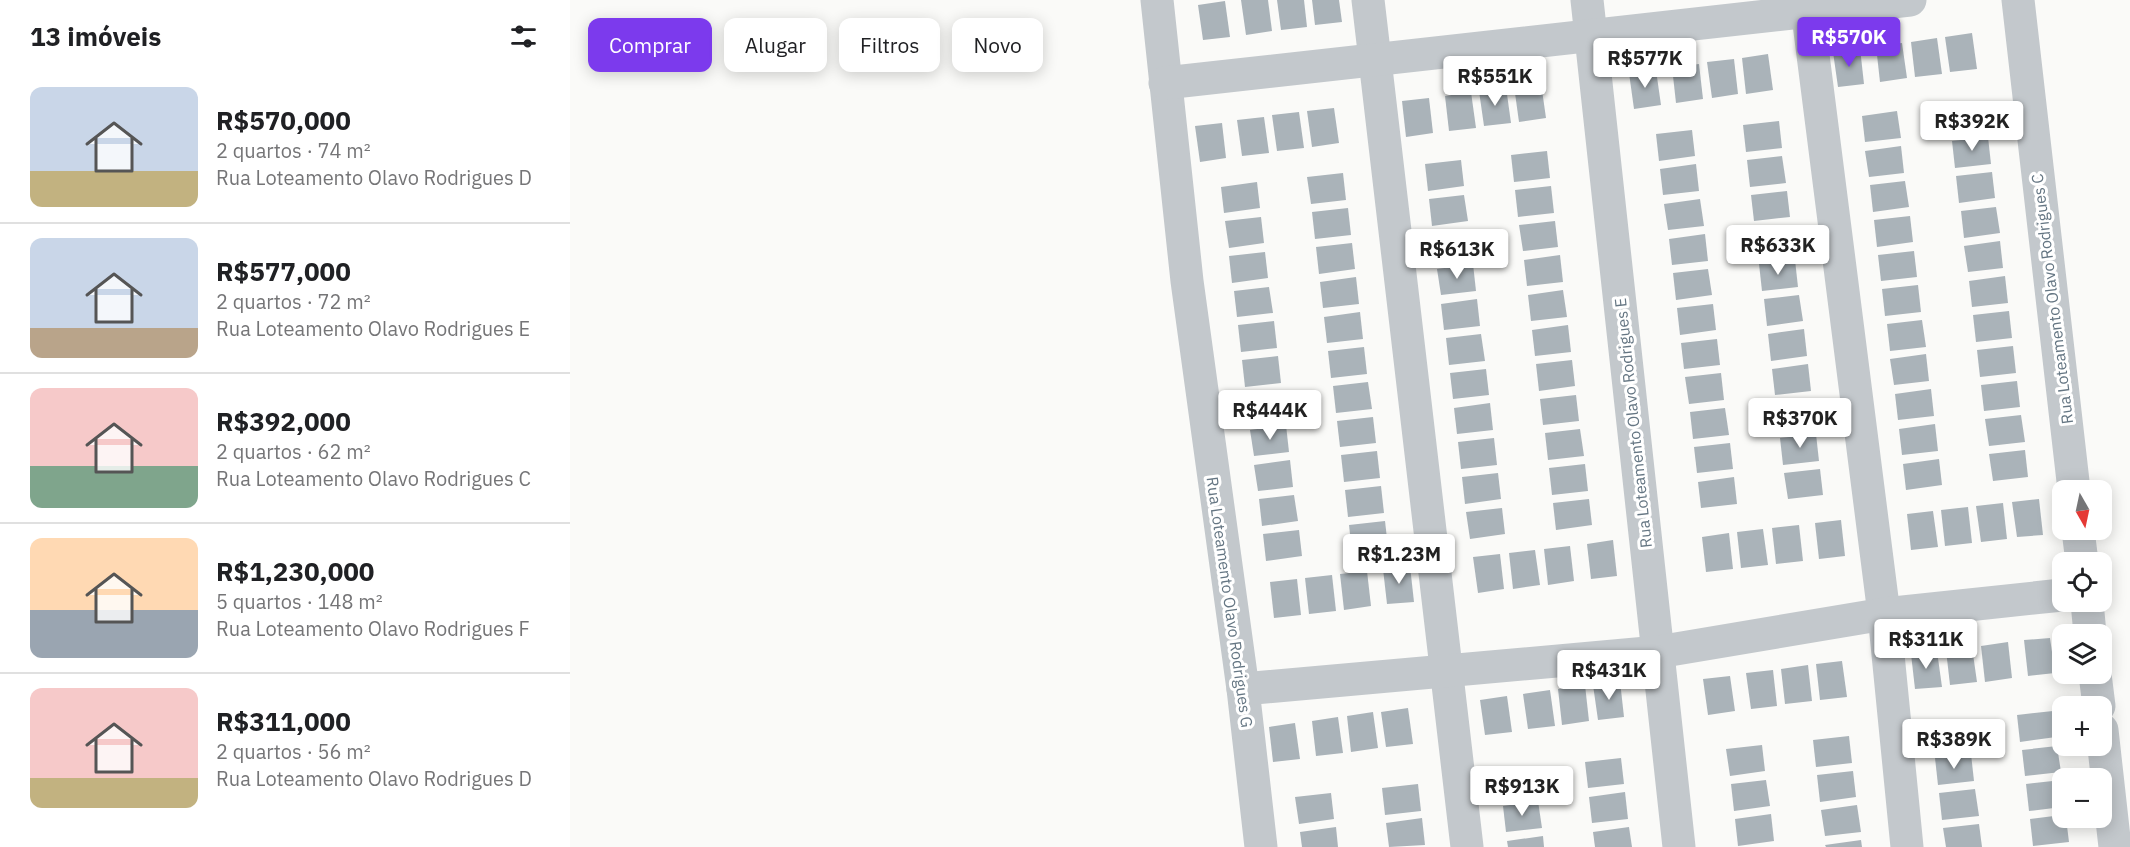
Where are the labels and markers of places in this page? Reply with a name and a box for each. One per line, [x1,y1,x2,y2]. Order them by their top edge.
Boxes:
pin: R$570K [1800,17,1898,68]
pin: R$577K [1596,38,1694,89]
pin: R$551K [1446,56,1544,107]
pin: R$392K [1923,101,2021,152]
pin: R$633K [1729,225,1827,276]
pin: R$613K [1408,229,1506,280]
pin: R$444K [1221,390,1319,441]
pin: R$370K [1751,398,1849,449]
pin: R$1.23M [1344,534,1454,585]
pin: R$311K [1877,619,1975,670]
pin: R$431K [1560,650,1658,701]
pin: R$389K [1905,719,2003,770]
pin: R$913K [1473,766,1571,817]

